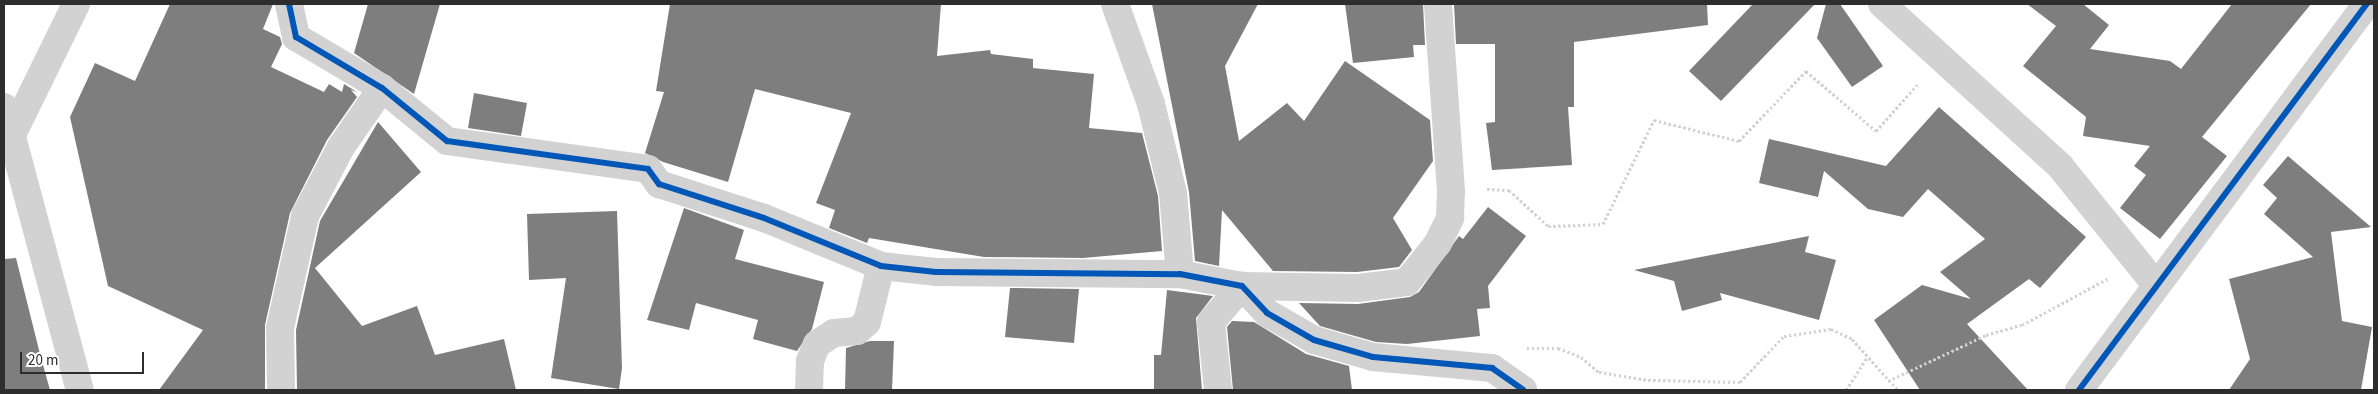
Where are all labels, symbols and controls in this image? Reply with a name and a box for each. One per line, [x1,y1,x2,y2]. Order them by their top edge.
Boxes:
scale bar [22,342,146,374]
text: 20 m [28,350,58,371]

